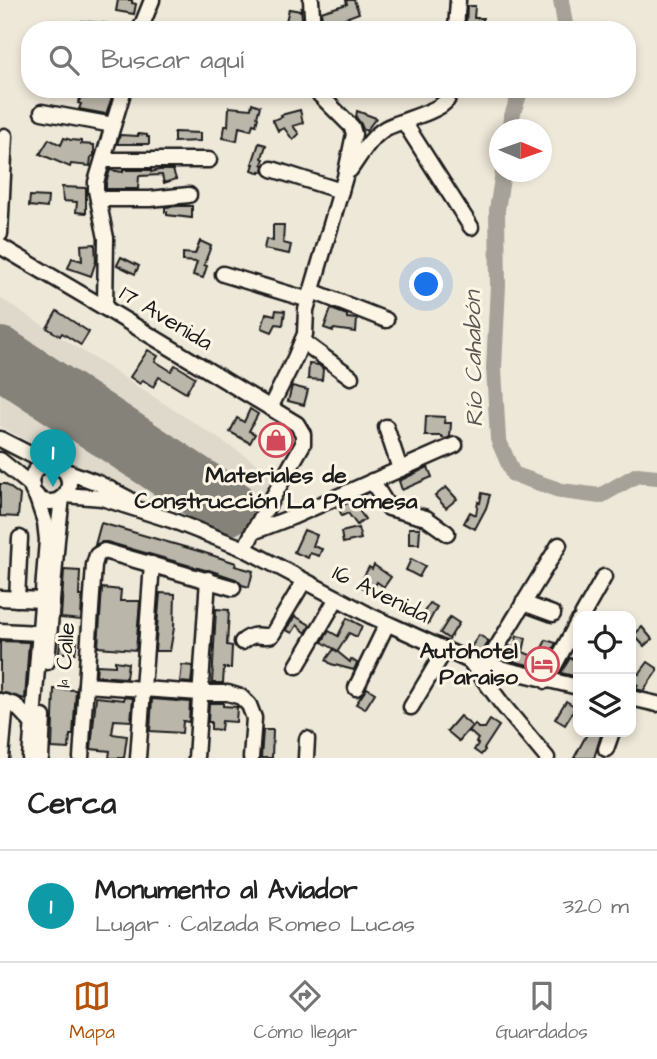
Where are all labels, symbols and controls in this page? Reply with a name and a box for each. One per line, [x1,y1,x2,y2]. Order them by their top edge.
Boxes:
search box [21,21,636,98]
icon: search [45,41,83,79]
text: Buscar aquí [101,42,244,78]
north arrow [489,119,552,182]
your location [409,267,443,301]
street label: 17 Avenida [113,278,219,359]
water label: Río Cahabón [456,289,492,427]
shop icon: Materiales de Construcción La Promesa [257,421,295,459]
pin: 1 [30,429,76,487]
place label: Materiales de Construcción La Promesa [135,459,418,517]
street label: 16 Avenida [327,557,435,631]
map controls [573,611,636,737]
button: locate [573,611,636,674]
street label: 1ª Calle [47,621,83,689]
place label: Autohotel Paraiso [420,635,518,693]
hotel icon: Autohotel Paraiso [523,645,561,683]
button: layers [573,674,636,737]
text: Cerca [28,783,116,825]
text: Monumento al Aviador [95,872,358,908]
text: 1 [50,890,52,922]
text: 320 m [563,890,629,922]
text: Lugar · Calzada Romeo Lucas [95,908,415,940]
tab: Mapa [69,977,115,1046]
tab: Cómo llegar [253,977,357,1046]
tab: Guardados [495,977,588,1046]

